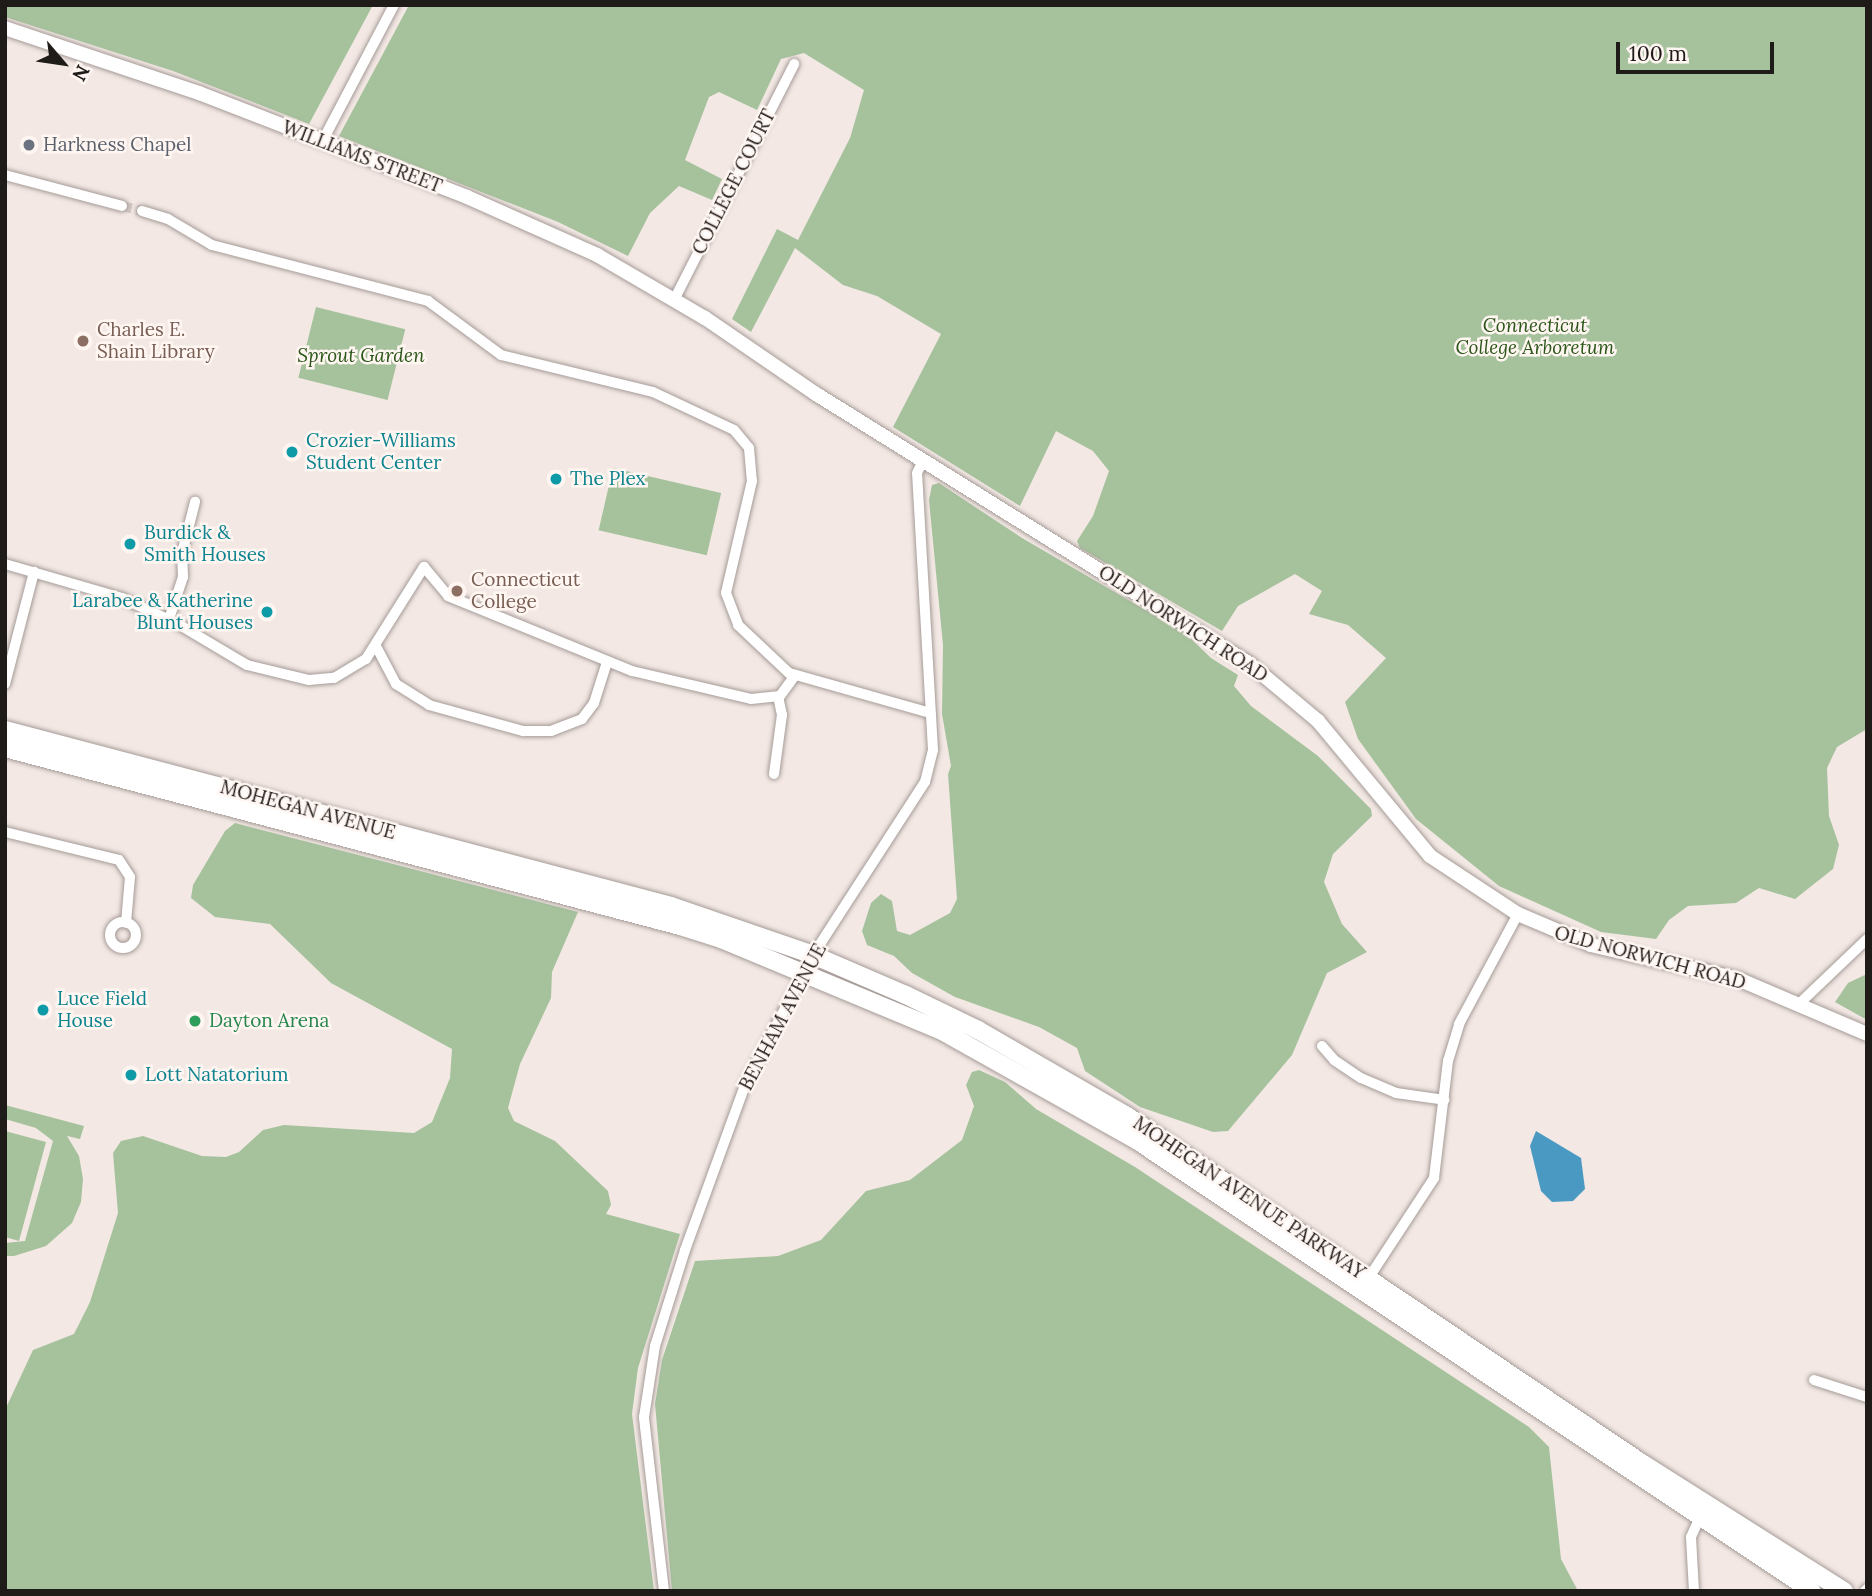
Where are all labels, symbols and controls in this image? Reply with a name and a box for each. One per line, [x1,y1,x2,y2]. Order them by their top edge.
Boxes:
north arrow [28,28,98,98]
scale bar [1620,28,1778,72]
text: 100 m [1629,40,1687,67]
text: N [67,61,95,85]
street label: COLLEGE COURT [688,106,780,258]
street label: WILLIAMS STREET [279,116,445,198]
place label: Harkness Chapel [43,134,192,156]
marker: Harkness Chapel [21,137,37,153]
park label: Connecticut College Arboretum [1455,315,1615,359]
place label: Charles E. Shain Library [97,319,215,363]
marker: Charles E. Shain Library [75,333,91,349]
park label: Sprout Garden [297,345,425,367]
place label: Crozier-Williams Student Center [306,430,456,474]
marker: Crozier-Williams Student Center [284,444,300,460]
place label: The Plex [570,468,646,490]
marker: The Plex [548,471,564,487]
place label: Burdick & Smith Houses [144,522,266,566]
marker: Burdick & Smith Houses [122,536,138,552]
street label: OLD NORWICH ROAD [1094,561,1272,687]
place label: Connecticut College [471,569,580,613]
marker: Connecticut College [449,583,465,599]
place label: Larabee & Katherine Blunt Houses [72,590,253,634]
marker: Larabee & Katherine Blunt Houses [259,604,275,620]
street label: MOHEGAN AVENUE [218,776,398,844]
street label: OLD NORWICH ROAD [1552,921,1748,995]
street label: BENHAM AVENUE [735,940,831,1094]
place label: Luce Field House [57,988,147,1032]
marker: Luce Field House [35,1002,51,1018]
place label: Dayton Arena [209,1010,329,1032]
marker: Dayton Arena [187,1013,203,1029]
place label: Lott Natatorium [145,1064,288,1086]
marker: Lott Natatorium [123,1067,139,1083]
street label: MOHEGAN AVENUE PARKWAY [1129,1112,1369,1284]

